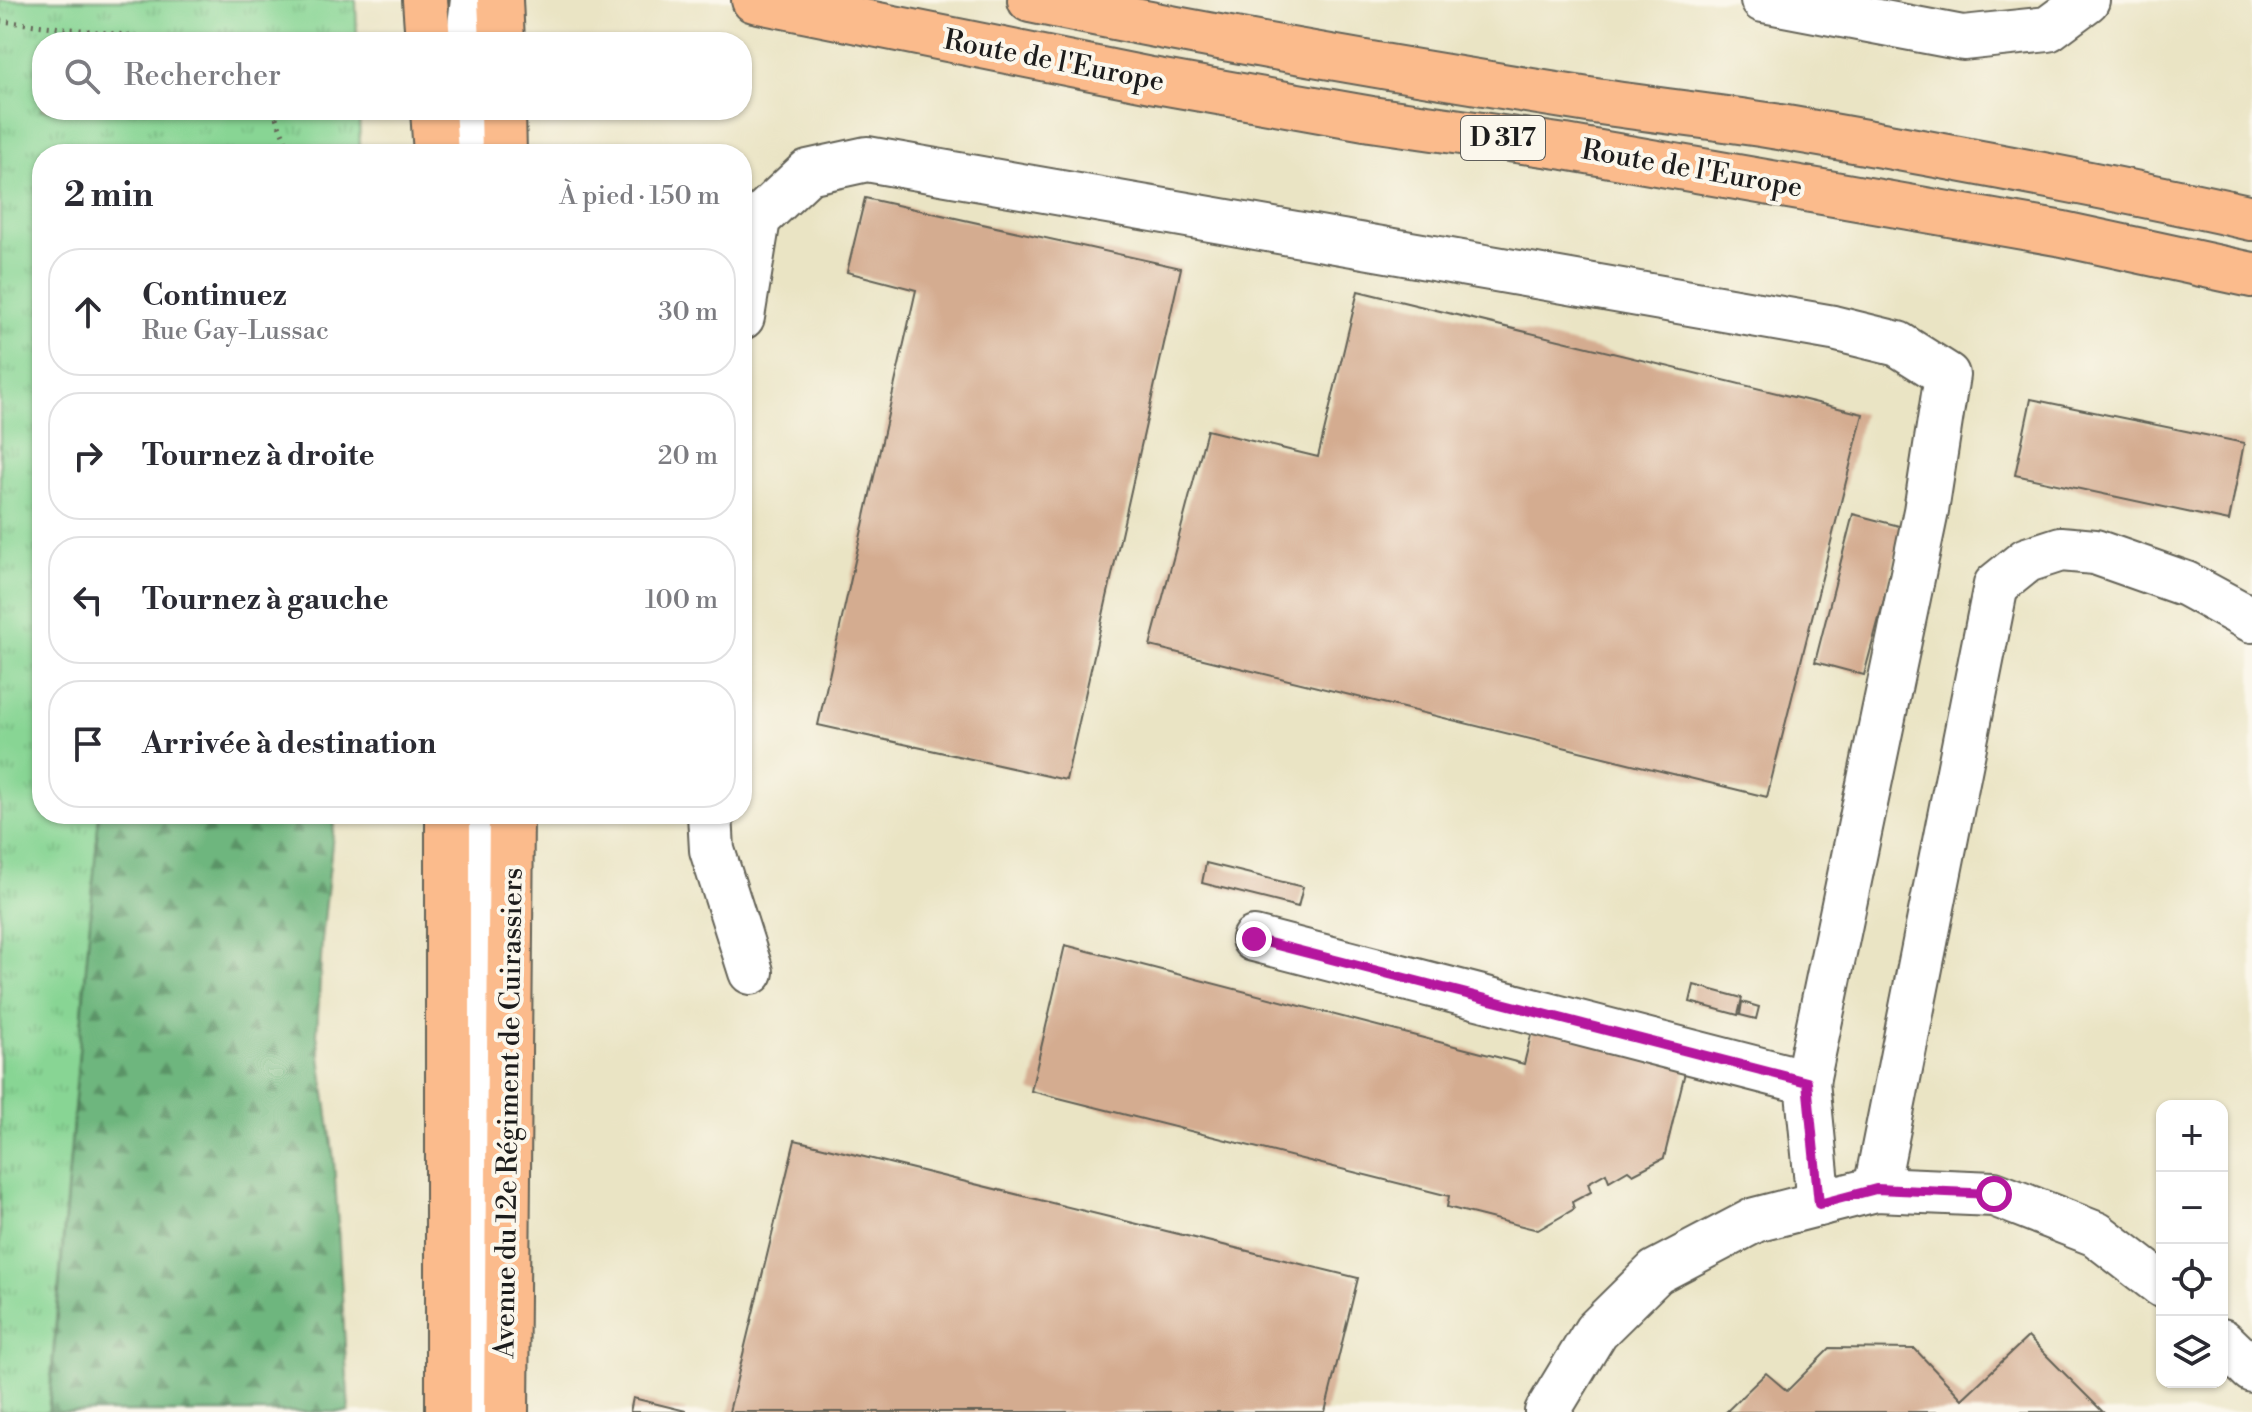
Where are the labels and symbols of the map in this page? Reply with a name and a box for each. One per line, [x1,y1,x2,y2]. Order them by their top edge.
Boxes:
street label: Route de l'Europe [941,22,1167,100]
road number: D 317 [1461,116,1545,160]
street label: Route de l'Europe [1579,132,1805,206]
street label: Avenue du 12e Régiment de Cuirassiers [487,867,531,1360]
route end [1236,921,1272,957]
route start [1976,1176,2012,1212]

